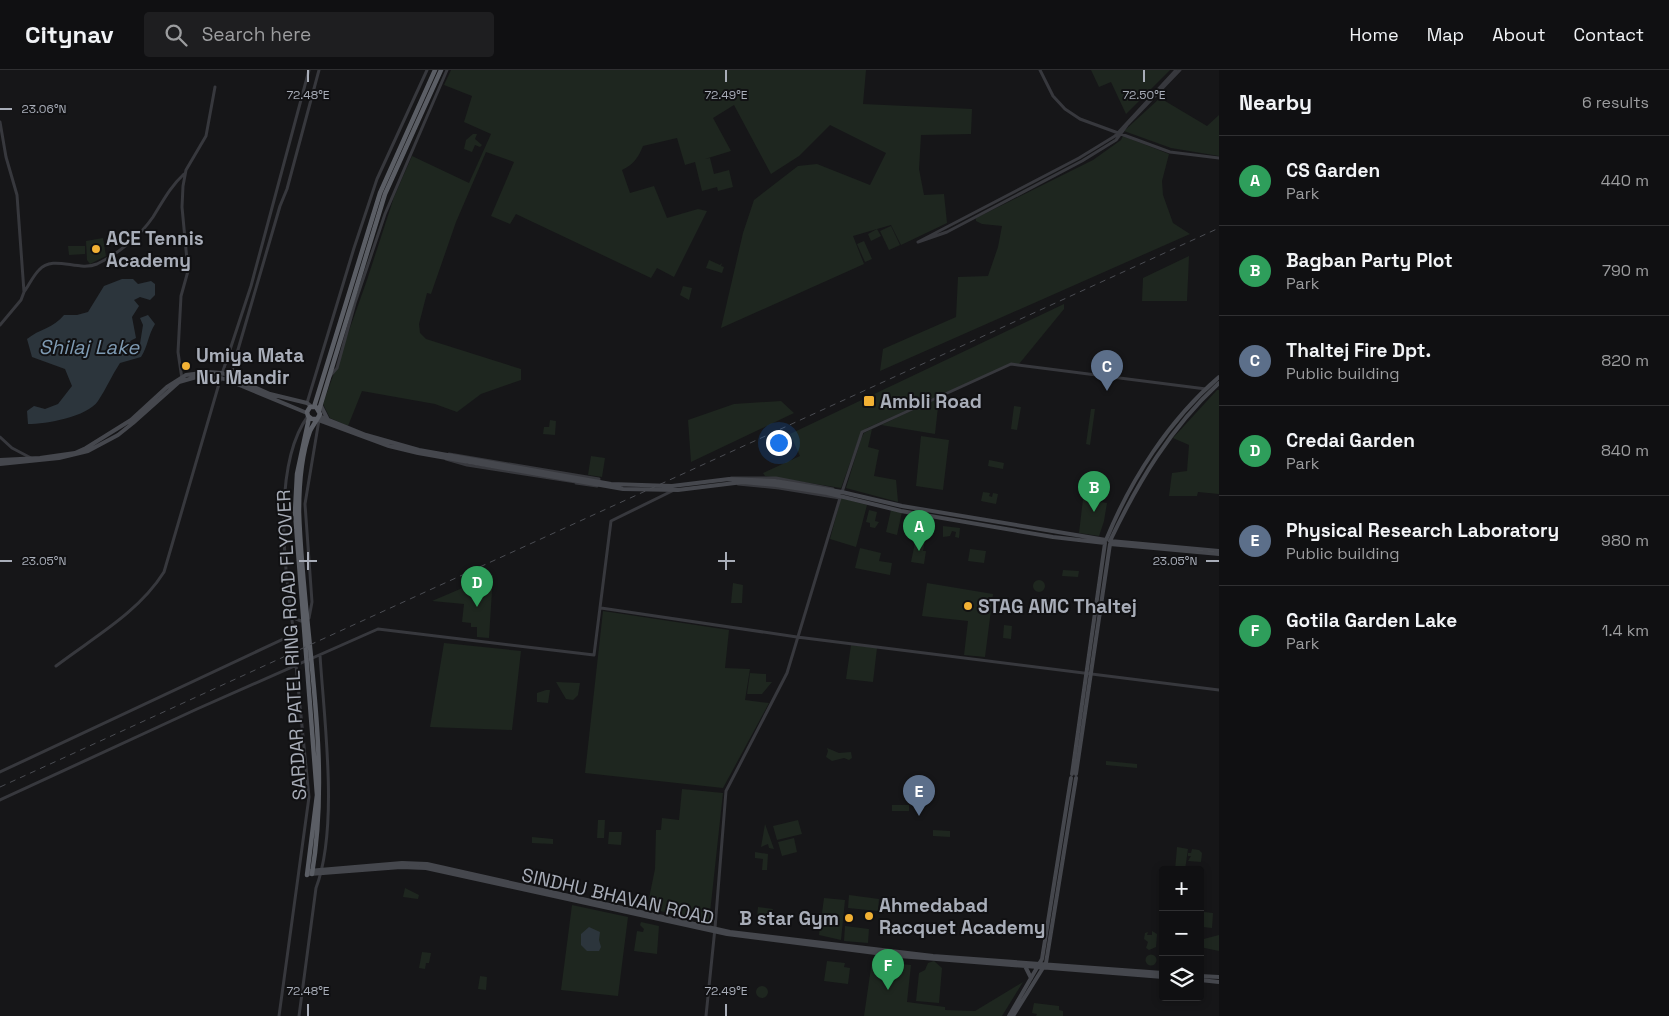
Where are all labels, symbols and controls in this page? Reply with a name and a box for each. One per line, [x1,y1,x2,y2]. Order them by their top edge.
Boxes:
search box [144,12,494,57]
text: Citynav [25,19,114,50]
icon: search [162,21,190,49]
text: Search here [202,22,311,47]
text: Home [1350,23,1399,46]
text: Map [1427,23,1464,46]
text: About [1492,23,1546,46]
text: Contact [1574,23,1644,46]
text: 72.48°E [286,87,330,103]
text: 72.49°E [704,87,748,103]
text: 72.50°E [1122,87,1166,103]
text: Nearby [1239,89,1312,116]
text: 6 results [1582,92,1649,113]
text: 23.06°N [22,101,66,117]
text: CS Garden [1286,158,1380,183]
text: A [1250,170,1260,191]
text: 440 m [1601,170,1649,191]
text: Park [1286,183,1319,204]
place label: ACE Tennis Academy [106,226,204,273]
marker: ACE Tennis Academy [90,243,102,255]
text: Bagban Party Plot [1286,248,1453,273]
text: B [1250,260,1260,281]
text: 790 m [1602,260,1649,281]
text: Park [1286,273,1319,294]
water label: Shilaj Lake [39,334,140,360]
text: Thaltej Fire Dpt. [1286,338,1431,363]
place label: Umiya Mata Nu Mandir [196,343,304,390]
pin: C [1091,350,1123,391]
text: C [1250,350,1260,371]
text: 820 m [1601,350,1649,371]
marker: Umiya Mata Nu Mandir [180,360,192,372]
text: Public building [1286,363,1399,384]
place label: Ambli Road [880,389,982,414]
marker: Ambli Road [862,394,876,408]
text: Credai Garden [1286,428,1415,453]
your location [766,430,792,456]
text: D [1250,440,1260,461]
text: 840 m [1601,440,1649,461]
text: Park [1286,453,1319,474]
pin: B [1078,471,1110,512]
street label: SARDAR PATEL RING ROAD FLYOVER [271,489,312,801]
pin: A [903,510,935,551]
text: Physical Research Laboratory [1286,518,1559,543]
text: E [1251,530,1259,551]
text: 980 m [1601,530,1649,551]
text: Public building [1286,543,1399,564]
text: 23.05°N [22,553,66,569]
text: 23.05°N [1153,553,1197,569]
pin: D [461,566,493,607]
place label: STAG AMC Thaltej [978,594,1137,619]
marker: STAG AMC Thaltej [962,600,974,612]
text: Gotila Garden Lake [1286,608,1457,633]
text: F [1251,620,1259,641]
text: 1.4 km [1602,620,1649,641]
text: Park [1286,633,1319,654]
pin: E [903,775,935,816]
street label: SINDHU BHAVAN ROAD [519,862,717,931]
map controls [1159,866,1204,1001]
button: + [1159,866,1204,911]
place label: Ahmedabad Racquet Academy [879,893,1046,940]
place label: B star Gym [739,906,839,931]
marker: Ahmedabad Racquet Academy [863,910,875,922]
button: − [1159,911,1204,956]
marker: B star Gym [843,912,855,924]
pin: F [872,949,904,990]
button: layers [1159,956,1204,1001]
text: 72.48°E [286,983,330,999]
text: 72.49°E [704,983,748,999]

